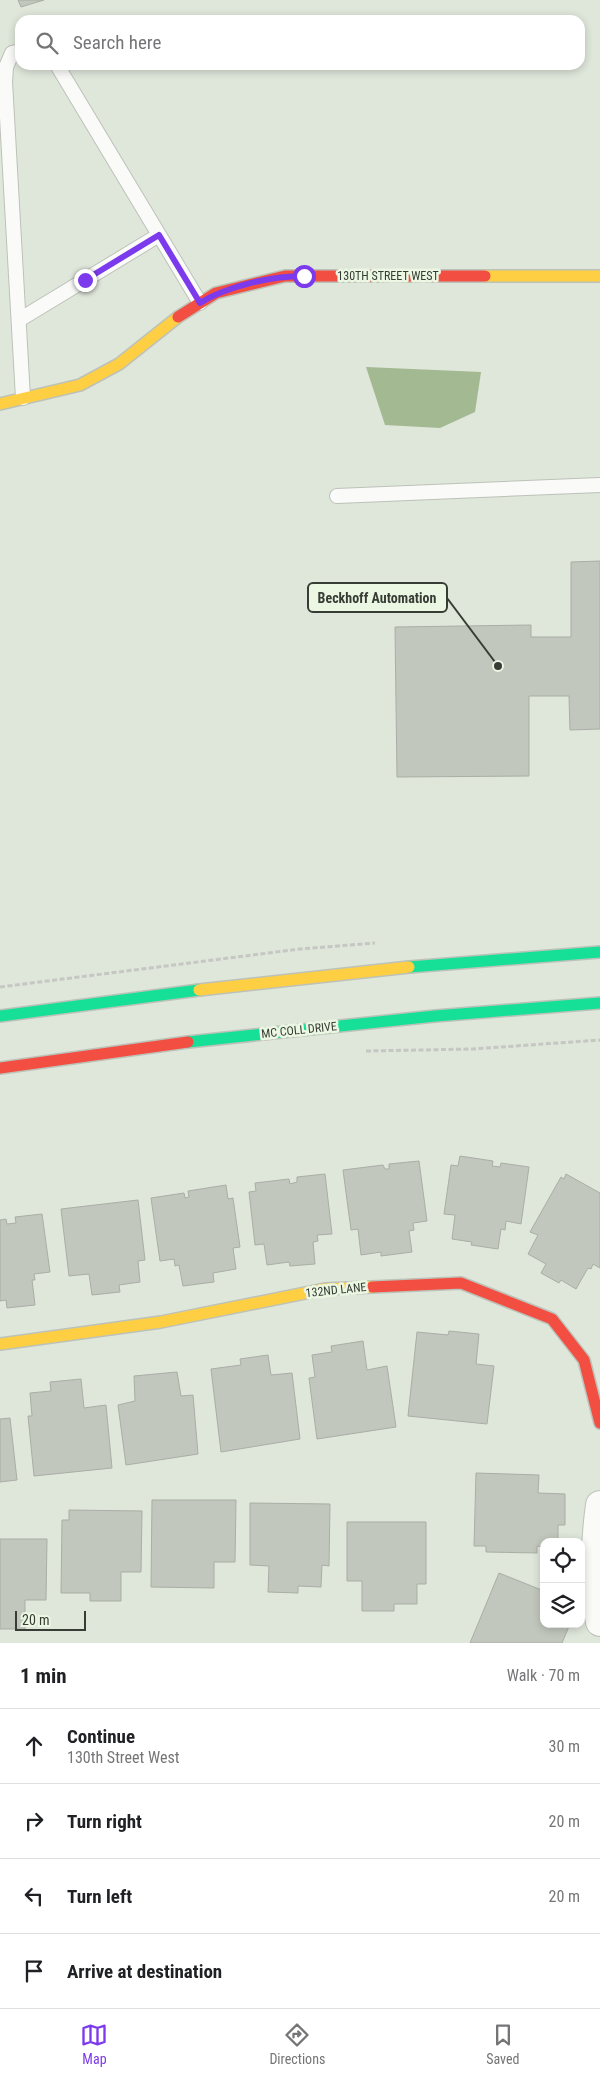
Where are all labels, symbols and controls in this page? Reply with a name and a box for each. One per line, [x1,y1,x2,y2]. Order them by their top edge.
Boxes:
search box [15,15,585,70]
icon: search [33,29,61,57]
text: Search here [73,31,161,54]
route start [293,265,316,288]
route end [74,269,97,292]
street label: 130TH STREET WEST [337,269,439,283]
callout: Beckhoff Automation [308,583,447,612]
text: Beckhoff Automation [318,590,437,606]
street label: MC COLL DRIVE [261,1019,337,1041]
street label: 132ND LANE [305,1280,367,1300]
map controls [540,1538,585,1628]
button: locate [540,1538,585,1583]
button: layers [540,1583,585,1628]
scale bar [15,1608,86,1631]
text: 20 m [22,1612,50,1628]
text: 1 min [20,1664,67,1688]
text: Walk · 70 m [507,1666,580,1685]
text: Continue [67,1725,135,1748]
icon: ahead [20,1732,48,1760]
text: 30 m [548,1737,580,1756]
text: 130th Street West [67,1748,179,1767]
icon: right [20,1807,48,1835]
text: Turn right [67,1810,142,1833]
text: 20 m [548,1812,580,1831]
icon: left [20,1882,48,1910]
text: Turn left [67,1885,132,1908]
text: 20 m [548,1887,580,1906]
icon: arrive [20,1957,48,1985]
text: Arrive at destination [67,1960,222,1983]
tab: Map [80,2021,108,2067]
tab: Directions [269,2021,325,2067]
tab: Saved [486,2021,520,2067]

